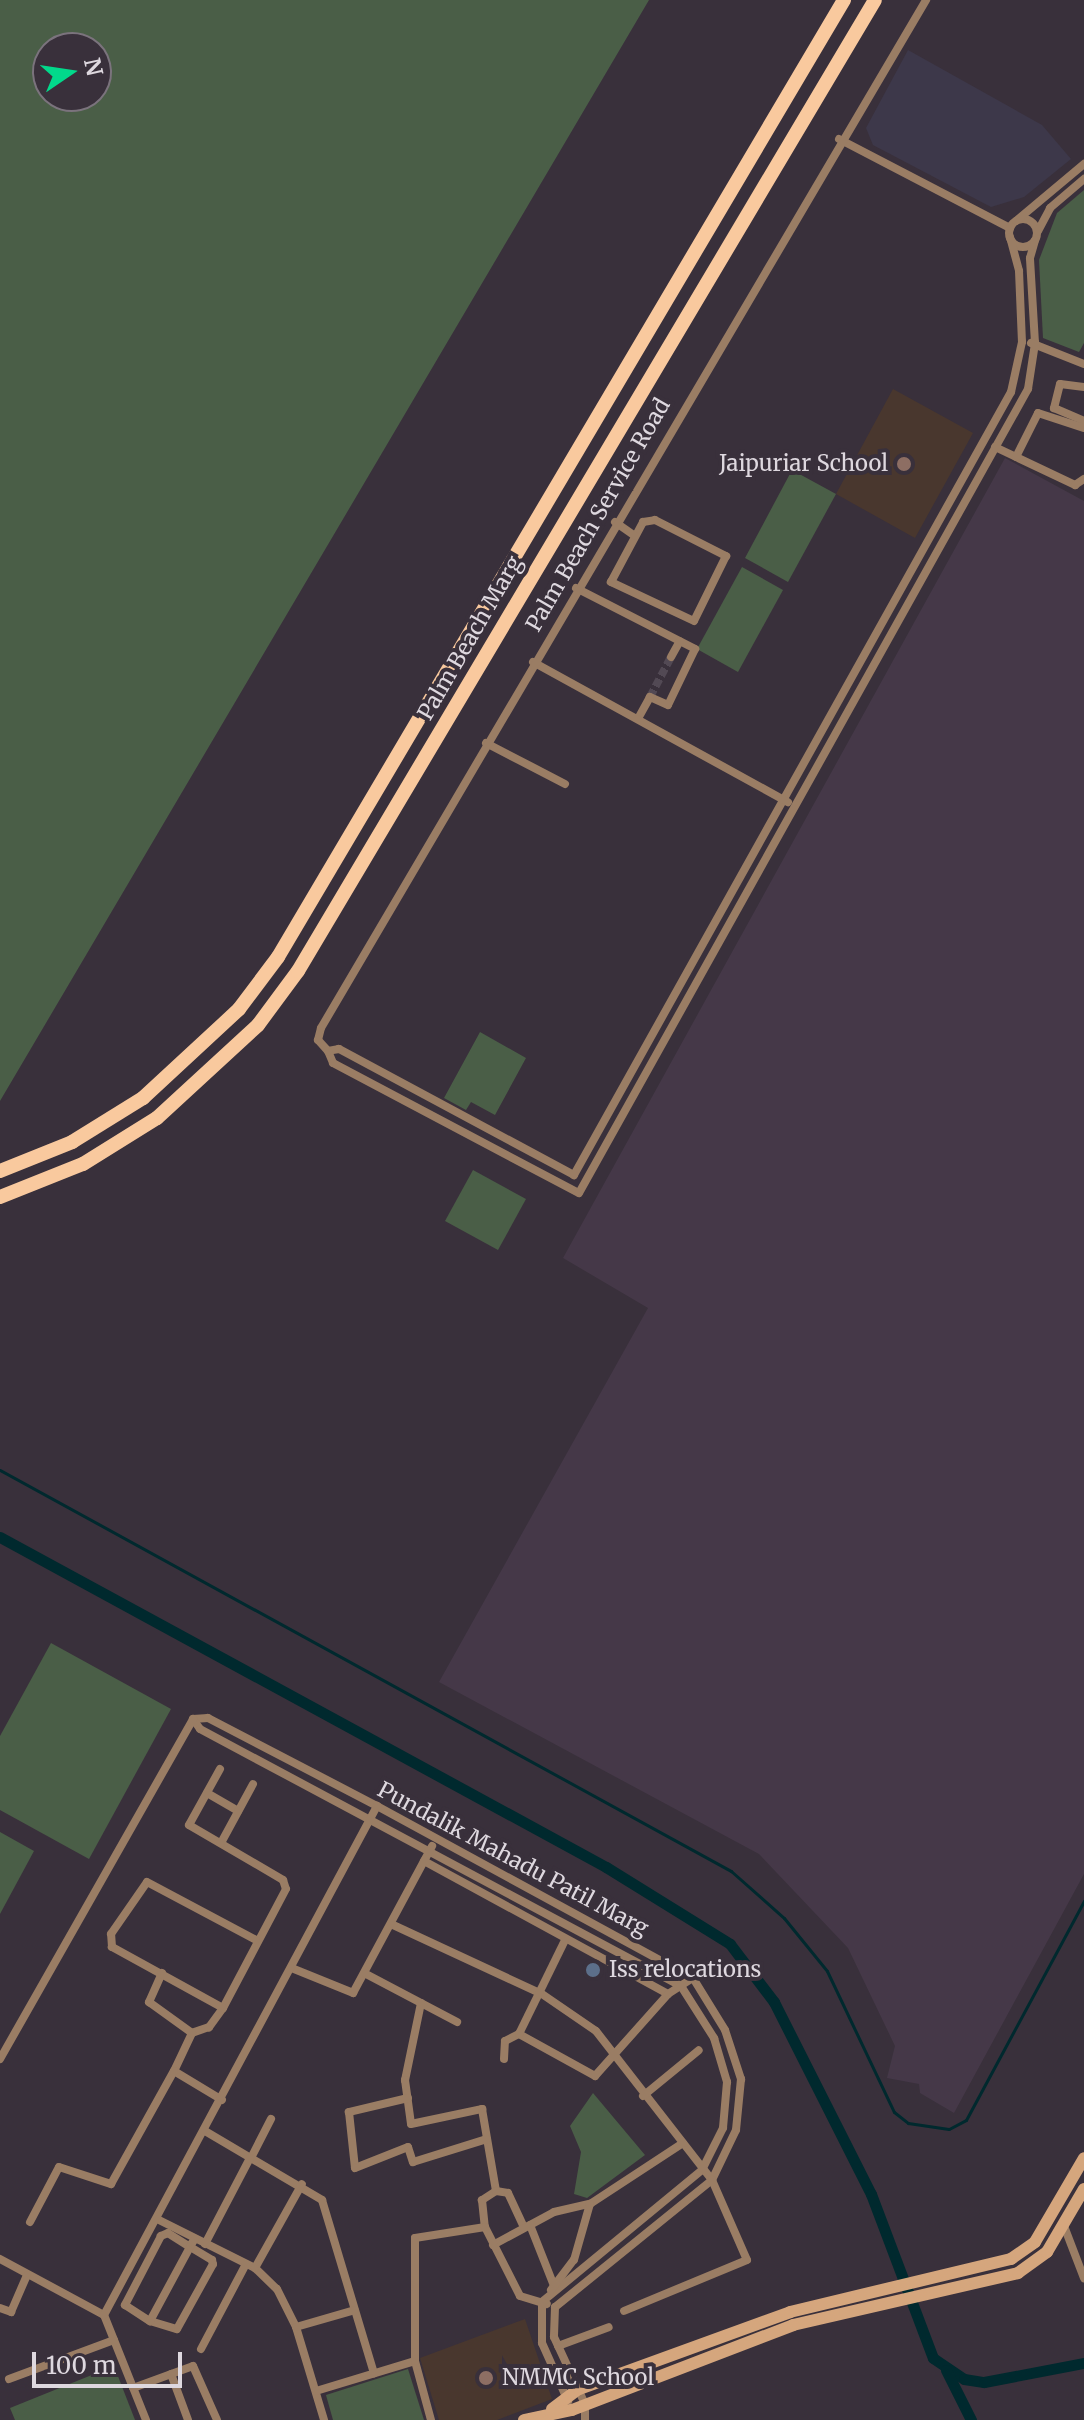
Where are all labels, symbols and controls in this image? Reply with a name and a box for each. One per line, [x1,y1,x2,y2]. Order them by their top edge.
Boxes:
north arrow [32,32,112,112]
text: N [78,55,109,79]
street label: Palm Beach Service Road [520,394,676,636]
place label: Jaipuriar School [719,451,888,477]
marker: Jaipuriar School [895,455,913,473]
street label: Palm Beach Marg [412,551,528,725]
street label: Pundalik Mahadu Patil Marg [373,1776,653,1942]
place label: Iss relocations [609,1957,761,1983]
marker: Iss relocations [584,1961,602,1979]
scale bar [36,2336,186,2386]
text: 100 m [46,2350,116,2381]
place label: NMMC School [502,2365,654,2391]
marker: NMMC School [477,2369,495,2387]

